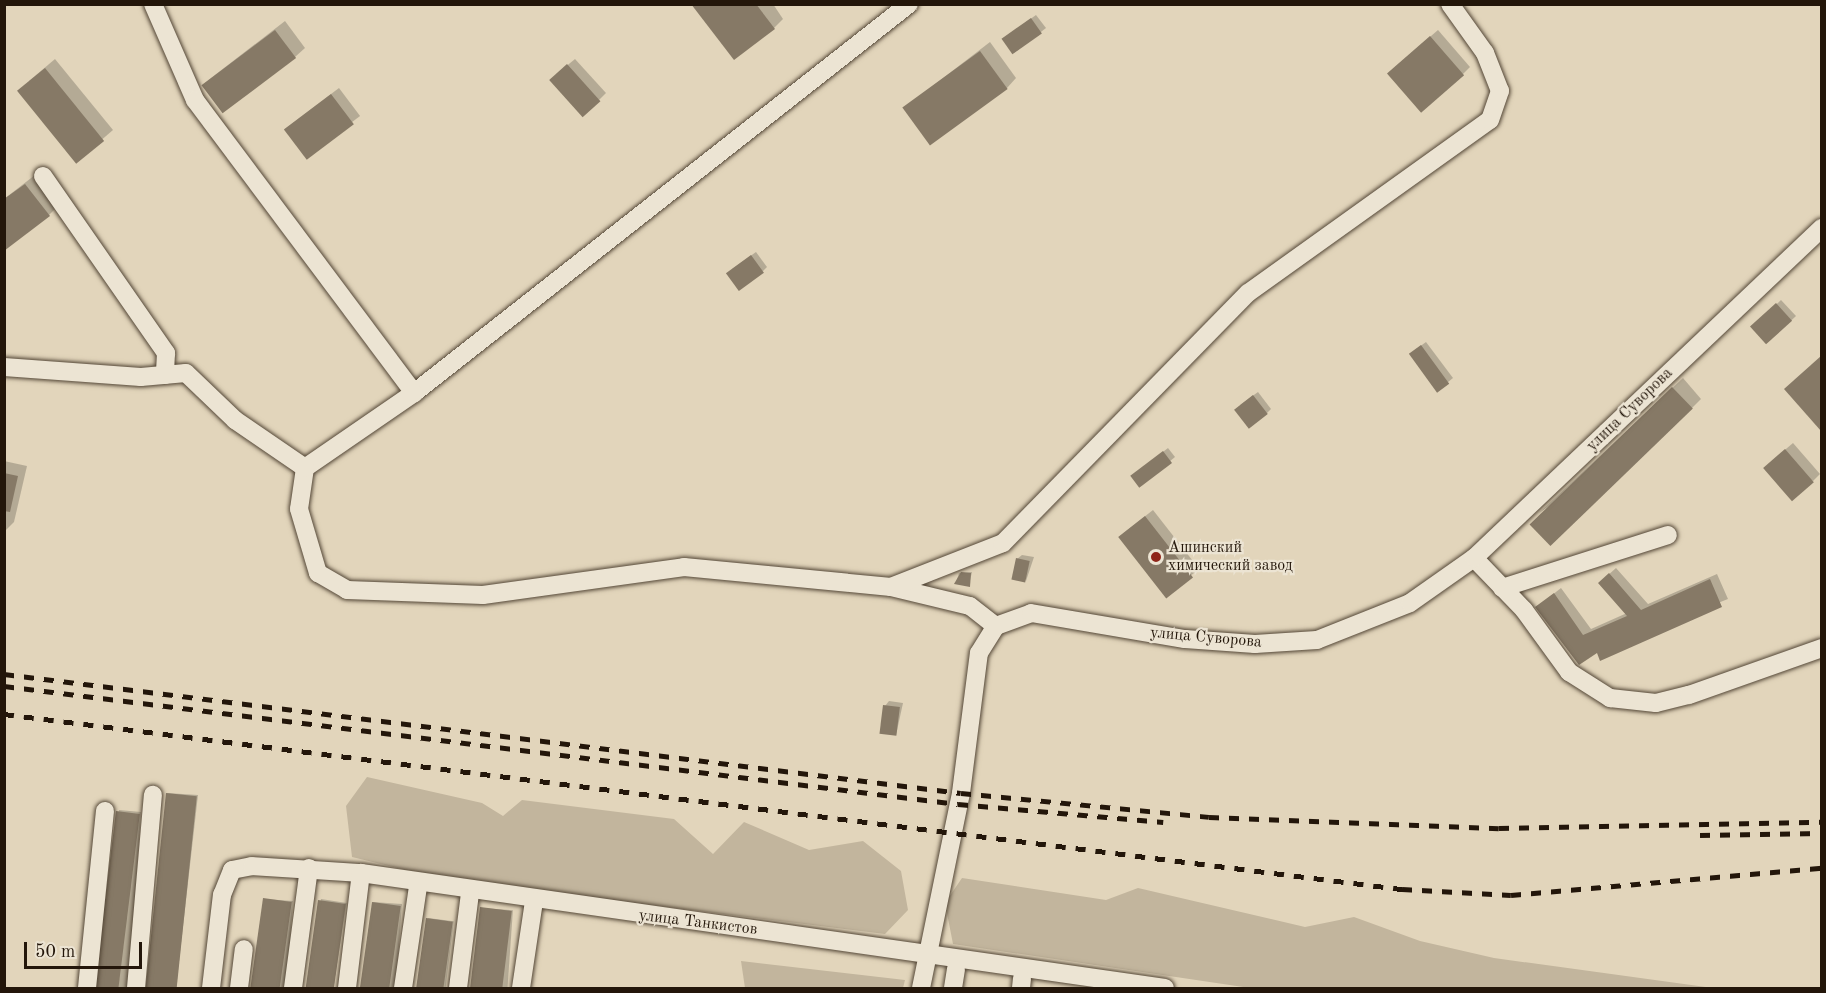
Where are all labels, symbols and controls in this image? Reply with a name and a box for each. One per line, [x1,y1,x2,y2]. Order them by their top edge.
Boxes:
street label: улица Суворова [1583,364,1677,456]
place label: Ашинский химический завод [1168,538,1293,576]
marker: Ашинский химический завод [1149,550,1163,564]
street label: улица Суворова [1149,624,1263,652]
street label: улица Танкистов [638,906,758,940]
scale bar [27,930,146,968]
text: 50 m [35,943,75,961]

